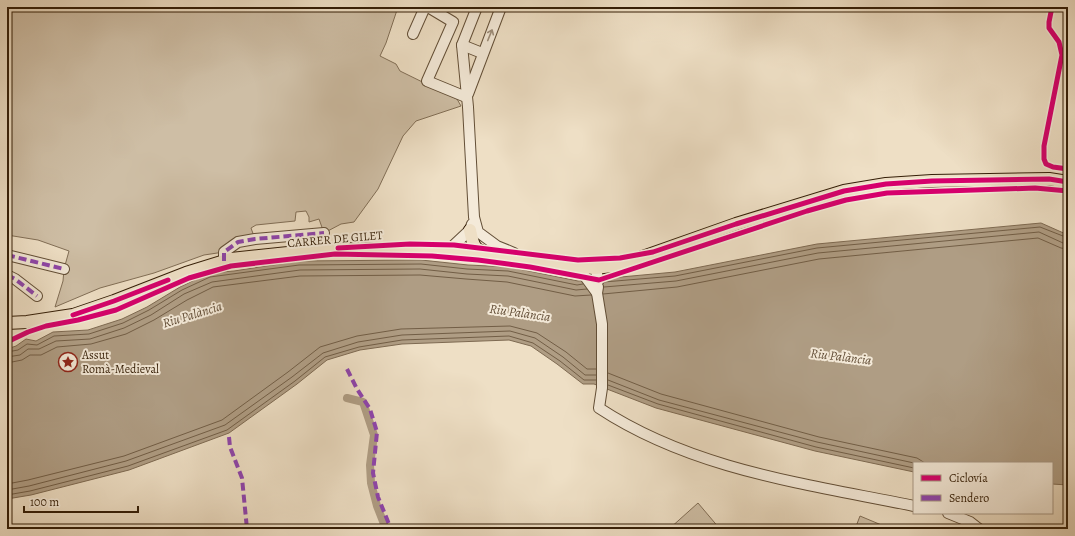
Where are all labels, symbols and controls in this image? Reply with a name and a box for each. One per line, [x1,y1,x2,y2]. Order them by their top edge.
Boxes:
one-way arrow [486,29,494,41]
street label: CARRER DE GILET [287,227,384,251]
water label: Riu Palància [160,297,224,332]
water label: Riu Palància [488,300,551,325]
water label: Riu Palància [809,344,872,369]
place label: Assut Romà-Medieval [81,347,159,377]
place icon: Assut Romà-Medieval [57,351,79,373]
legend [913,462,1053,514]
text: Ciclovía [949,470,988,486]
scale bar [24,488,138,514]
text: Sendero [949,490,989,506]
text: 100 m [30,494,59,510]

